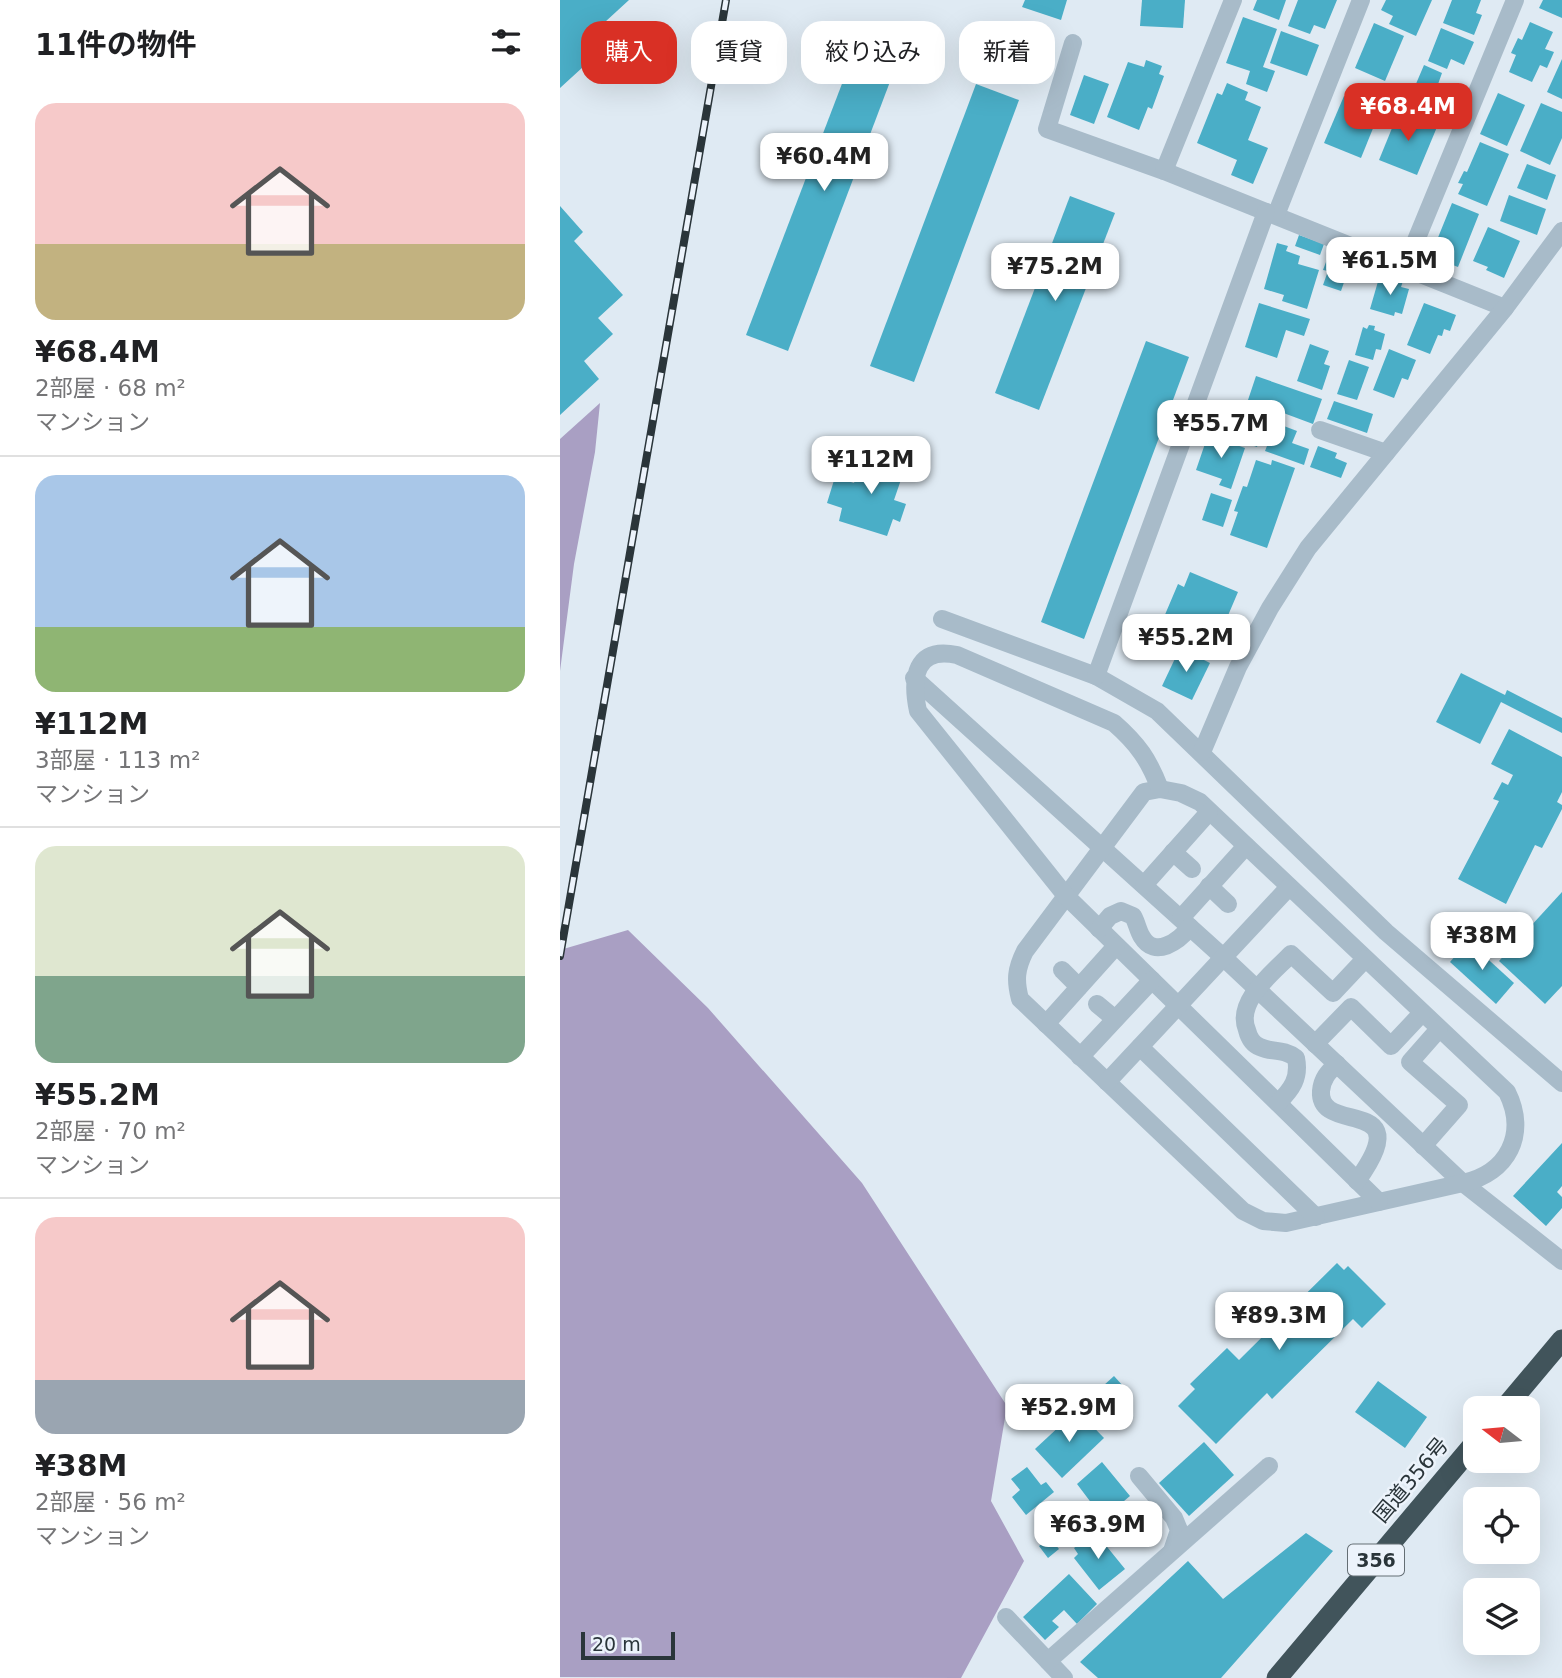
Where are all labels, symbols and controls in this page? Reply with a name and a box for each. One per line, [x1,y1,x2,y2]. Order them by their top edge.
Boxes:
chip: 購入 [581,21,677,84]
chip: 賃貸 [691,21,787,84]
chip: 絞り込み [801,21,945,84]
chip: 新着 [959,21,1055,84]
icon: filters [487,23,525,61]
text: 11件の物件 [35,27,197,62]
pin: ¥68.4M [1351,83,1465,143]
text: ¥68.4M [1360,93,1456,119]
pin: ¥60.4M [767,134,881,193]
text: ¥60.4M [776,143,872,169]
icon: home [217,148,343,274]
pin: ¥61.5M [1333,238,1447,297]
pin: ¥75.2M [998,244,1112,303]
text: ¥61.5M [1342,247,1438,273]
text: ¥75.2M [1007,253,1103,279]
text: ¥68.4M [35,334,160,369]
text: 2部屋 · 68 m² [35,375,186,401]
pin: ¥55.7M [1164,400,1278,460]
text: マンション [35,409,150,435]
text: ¥55.7M [1173,410,1269,436]
pin: ¥112M [822,436,920,496]
text: ¥112M [828,446,914,472]
icon: home [217,520,343,646]
pin: ¥55.2M [1129,614,1243,674]
text: ¥55.2M [1138,624,1234,650]
text: ¥112M [35,706,148,741]
text: 3部屋 · 113 m² [35,747,200,773]
text: マンション [35,781,150,807]
icon: home [217,891,343,1017]
pin: ¥38M [1441,912,1523,972]
text: ¥38M [1447,922,1517,948]
text: ¥55.2M [35,1077,160,1112]
text: 2部屋 · 70 m² [35,1118,186,1144]
text: マンション [35,1152,150,1178]
icon: home [217,1262,343,1388]
pin: ¥89.3M [1222,1292,1336,1352]
text: ¥89.3M [1231,1302,1327,1328]
pin: ¥52.9M [1012,1384,1126,1444]
text: ¥52.9M [1021,1394,1117,1420]
north arrow [1463,1396,1540,1474]
map controls [1463,1396,1540,1655]
street label: 国道356号 [1369,1433,1453,1527]
text: ¥38M [35,1448,127,1483]
button: locate [1463,1487,1540,1564]
text: 2部屋 · 56 m² [35,1489,186,1515]
pin: ¥63.9M [1041,1502,1155,1561]
text: ¥63.9M [1050,1511,1146,1537]
text: マンション [35,1523,150,1549]
road number: 356 [1348,1544,1404,1576]
button: layers [1463,1578,1540,1655]
scale bar [581,1629,676,1661]
text: 20 m [592,1633,641,1655]

